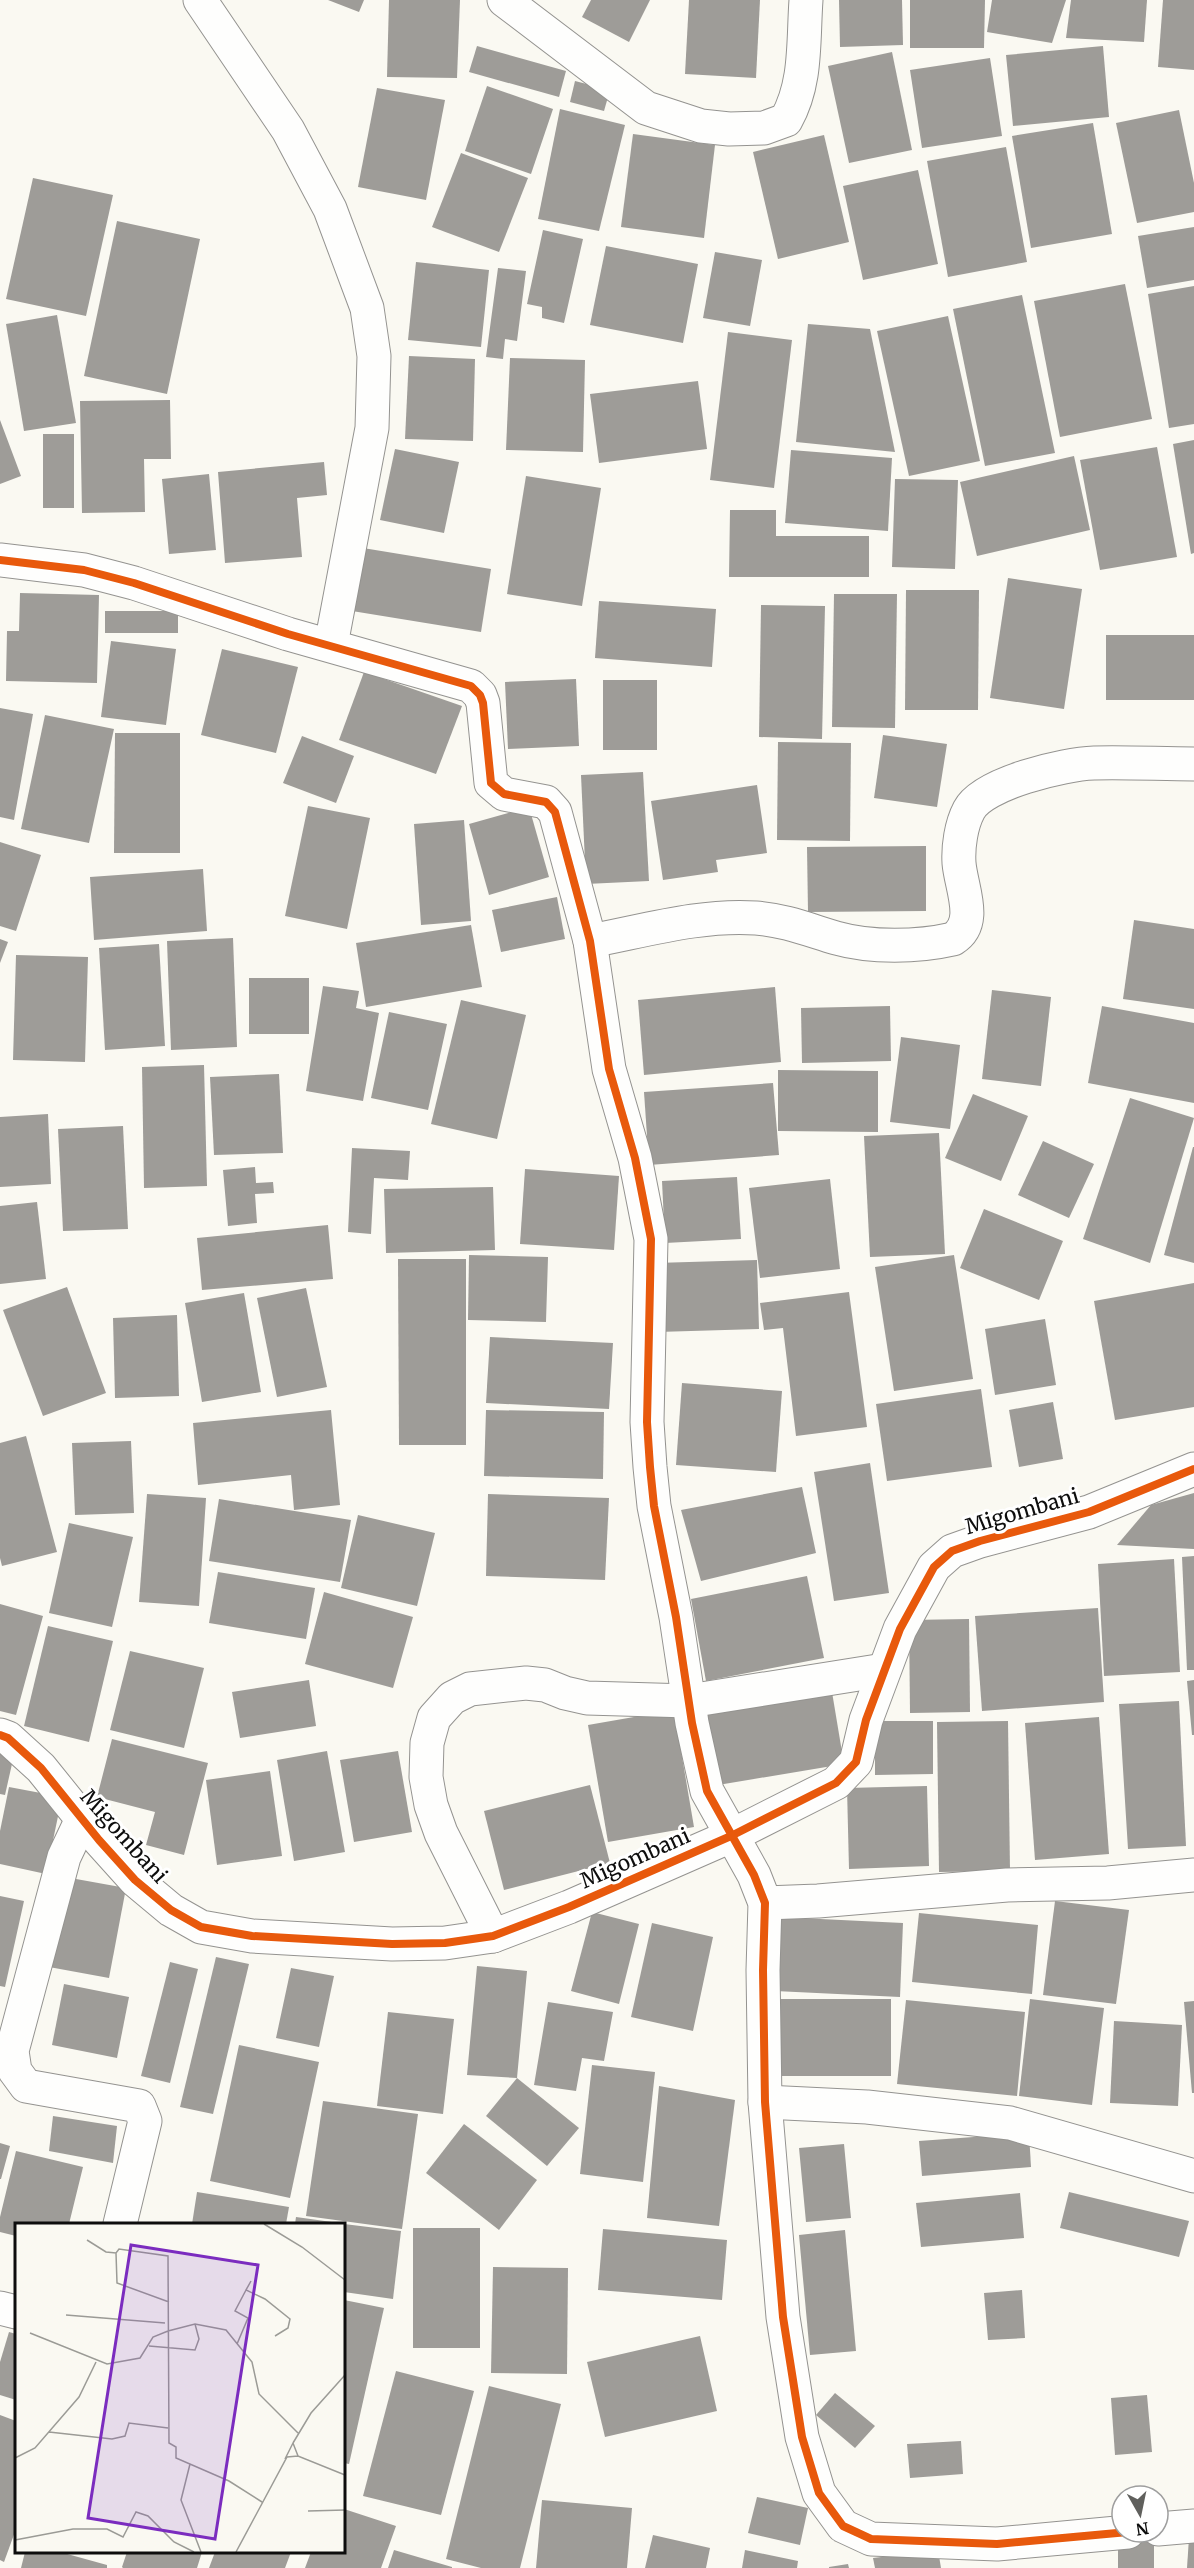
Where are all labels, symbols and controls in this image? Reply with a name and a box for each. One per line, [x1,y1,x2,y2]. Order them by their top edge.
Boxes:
street label: Migombani [962,1482,1082,1540]
street label: Migombani [75,1783,173,1889]
street label: Migombani [576,1822,694,1894]
inset map [15,2223,345,2553]
north arrow [1110,2484,1170,2544]
text: N [1134,2518,1150,2540]

